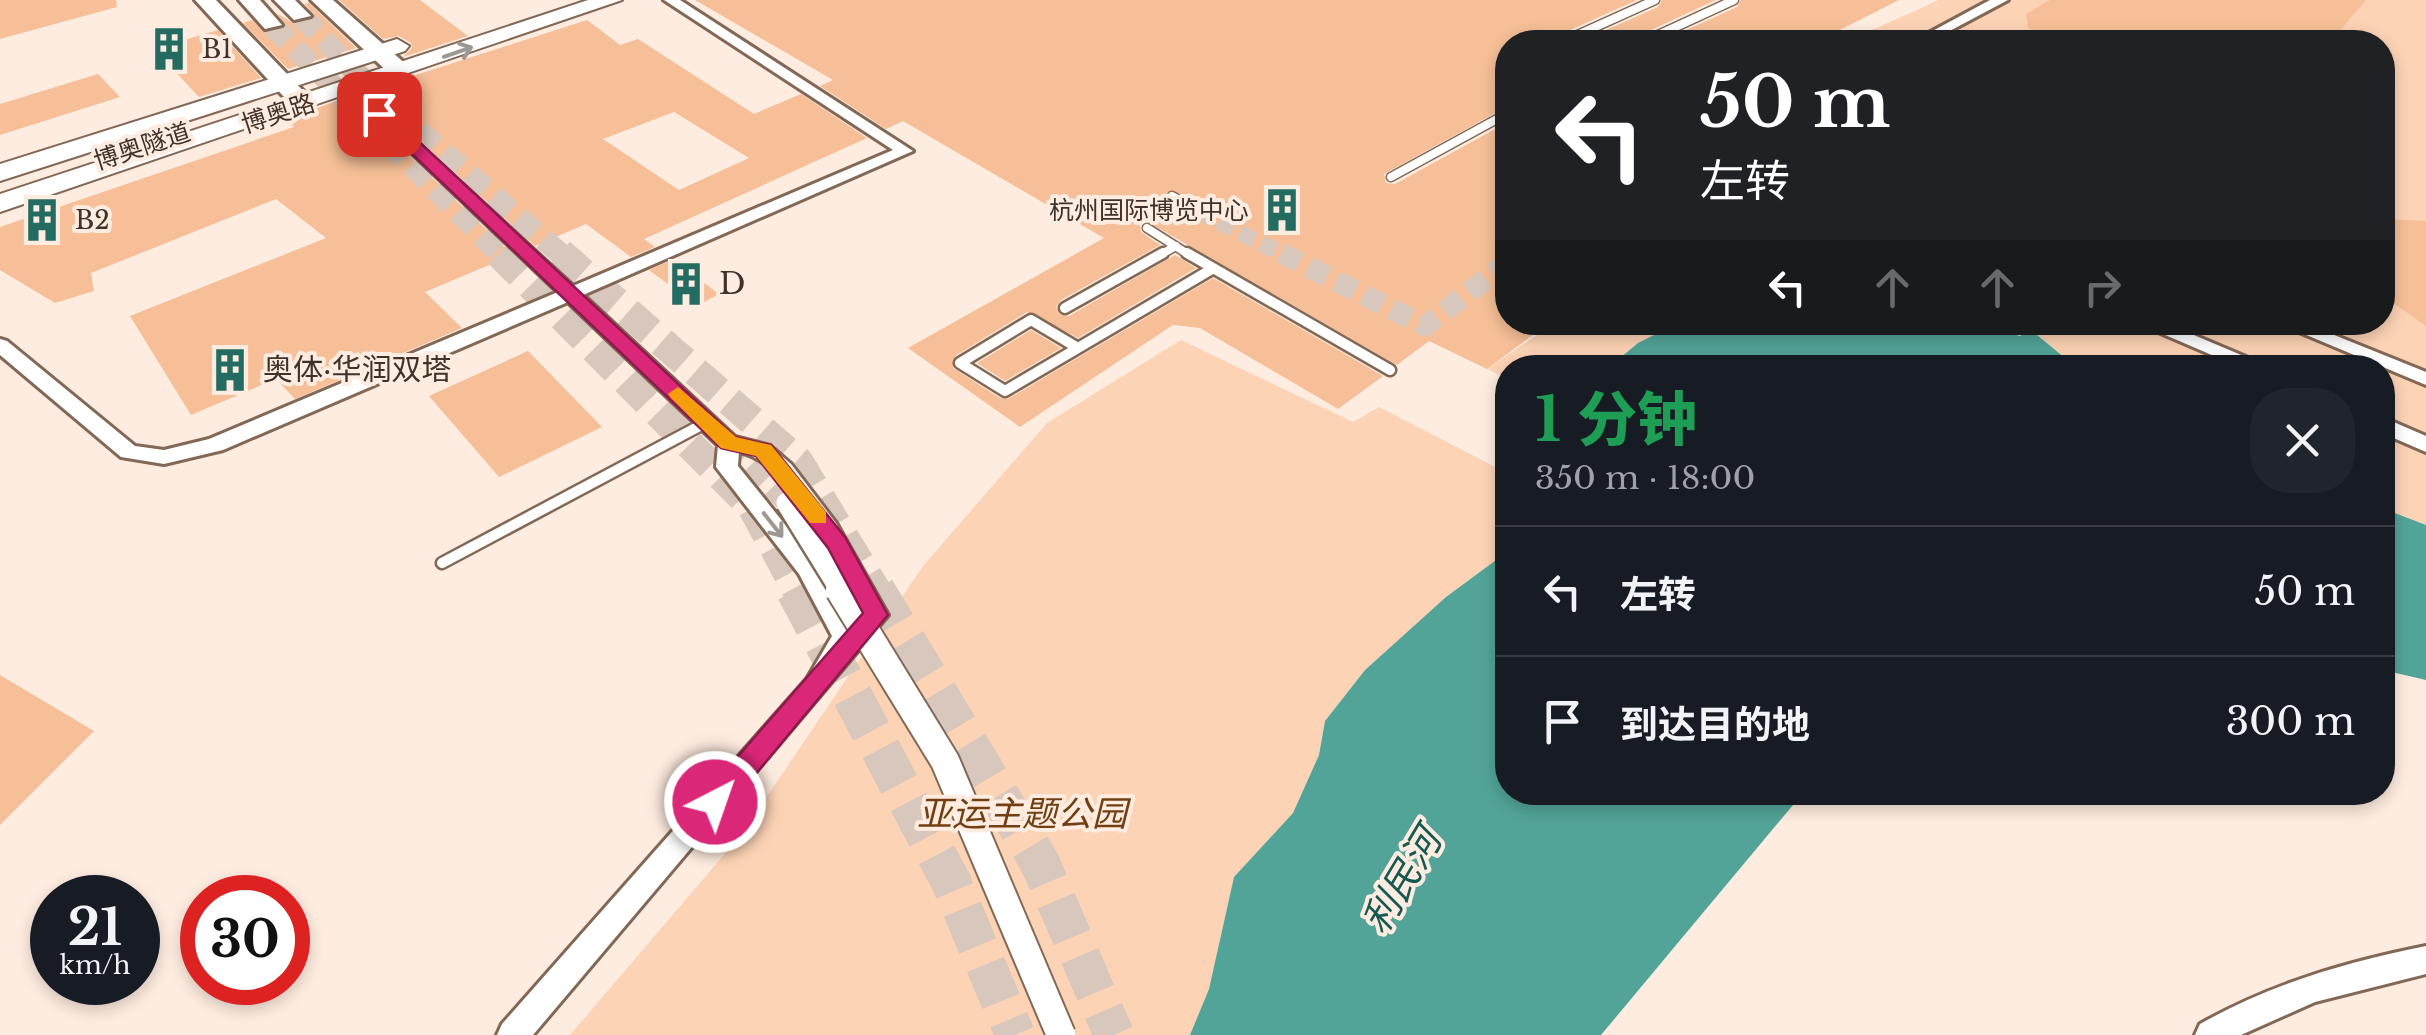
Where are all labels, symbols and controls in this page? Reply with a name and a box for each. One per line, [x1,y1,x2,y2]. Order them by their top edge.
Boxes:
building icon: B1 [145,25,193,73]
place label: B1 [202,34,232,65]
one-way arrow [442,41,473,59]
text: 50 m [1700,59,1891,146]
icon: left [1535,70,1665,200]
pin [337,72,422,157]
street label: 博奥路 [238,87,319,140]
icon: arrive [352,87,407,142]
street label: 博奥隧道 [90,116,195,177]
text: 左转 [1700,153,1790,209]
building icon: 杭州国际博览中心 [1258,186,1306,234]
place label: 杭州国际博览中心 [1049,195,1249,226]
building icon: B2 [18,196,66,244]
place label: B2 [75,205,110,236]
building icon: D [662,260,710,308]
icon: left [1760,260,1815,315]
icon: ahead [1865,260,1920,315]
icon: ahead [1970,260,2025,315]
icon: right [2075,260,2130,315]
place label: D [719,265,746,302]
building icon: 奥体·华润双塔 [206,346,254,394]
place label: 奥体·华润双塔 [263,351,452,388]
text: 1 分钟 [1535,383,1697,457]
button: close [2250,388,2355,493]
text: 350 m · 18:00 [1535,458,1755,498]
one-way arrow [761,511,783,537]
icon: left [1535,564,1590,619]
text: 50 m [2255,568,2355,615]
text: 左转 [1620,571,1696,618]
icon: arrive [1535,694,1590,749]
text: 300 m [2226,698,2355,745]
text: 到达目的地 [1620,701,1810,748]
position arrow [663,750,767,854]
park label: 亚运主题公园 [917,792,1132,835]
water label: 利民河 [1352,814,1455,942]
speed limit sign: 30 [180,875,310,1005]
text: 21 [68,896,122,959]
text: km/h [60,950,130,981]

